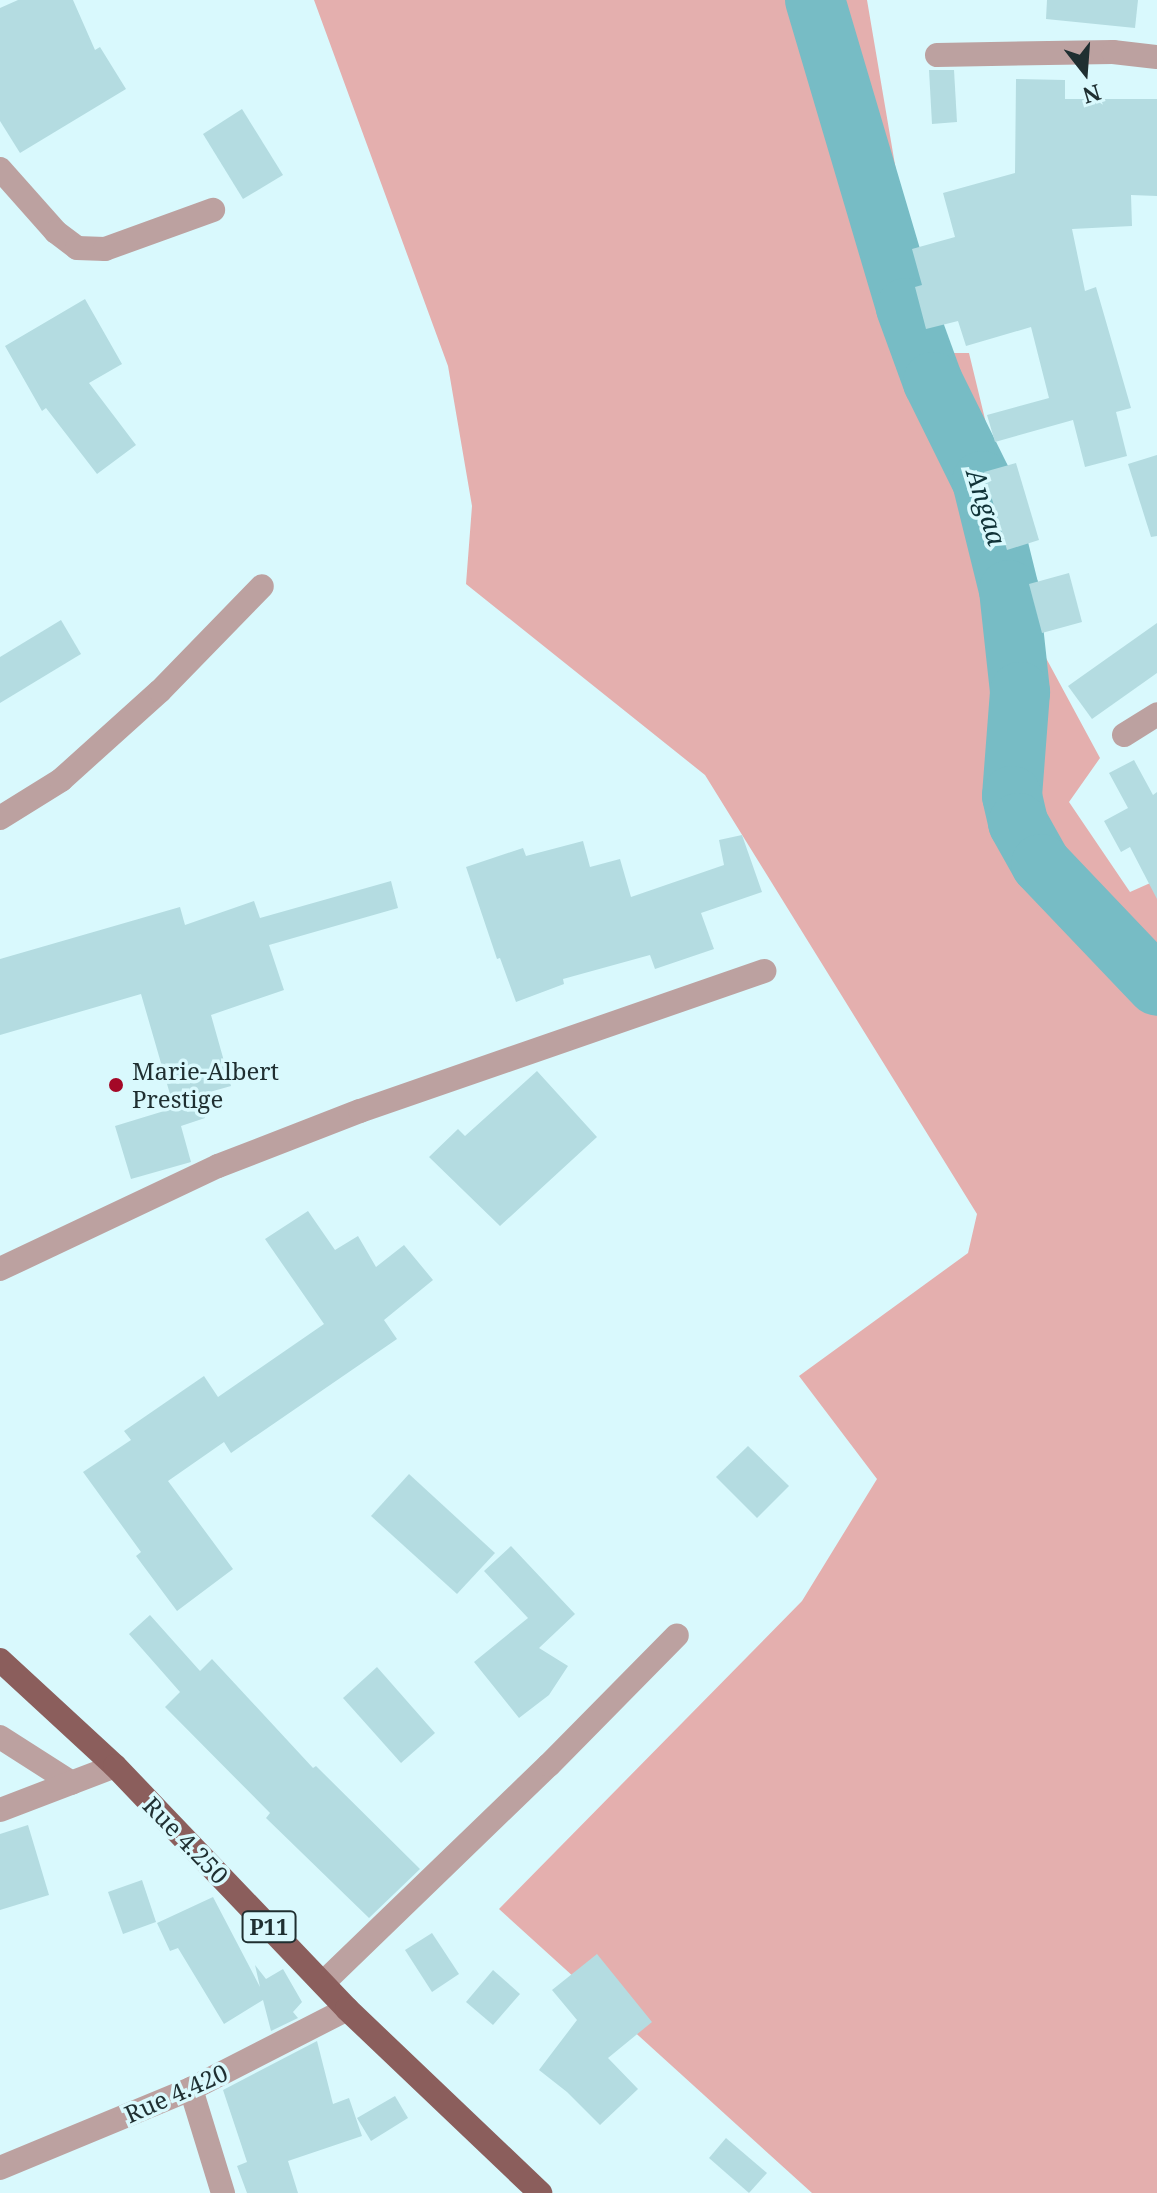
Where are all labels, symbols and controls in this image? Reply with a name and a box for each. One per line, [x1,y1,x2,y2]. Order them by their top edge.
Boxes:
north arrow [1045,32,1125,112]
text: N [1079,78,1105,112]
water label: Angaa [960,465,1012,549]
place label: Marie-Albert Prestige [132,1057,279,1113]
marker: Marie-Albert Prestige [107,1076,125,1094]
street label: Rue 4.250 [138,1791,234,1889]
road number: P11 [241,1909,297,1945]
street label: Rue 4.420 [120,2058,232,2128]

